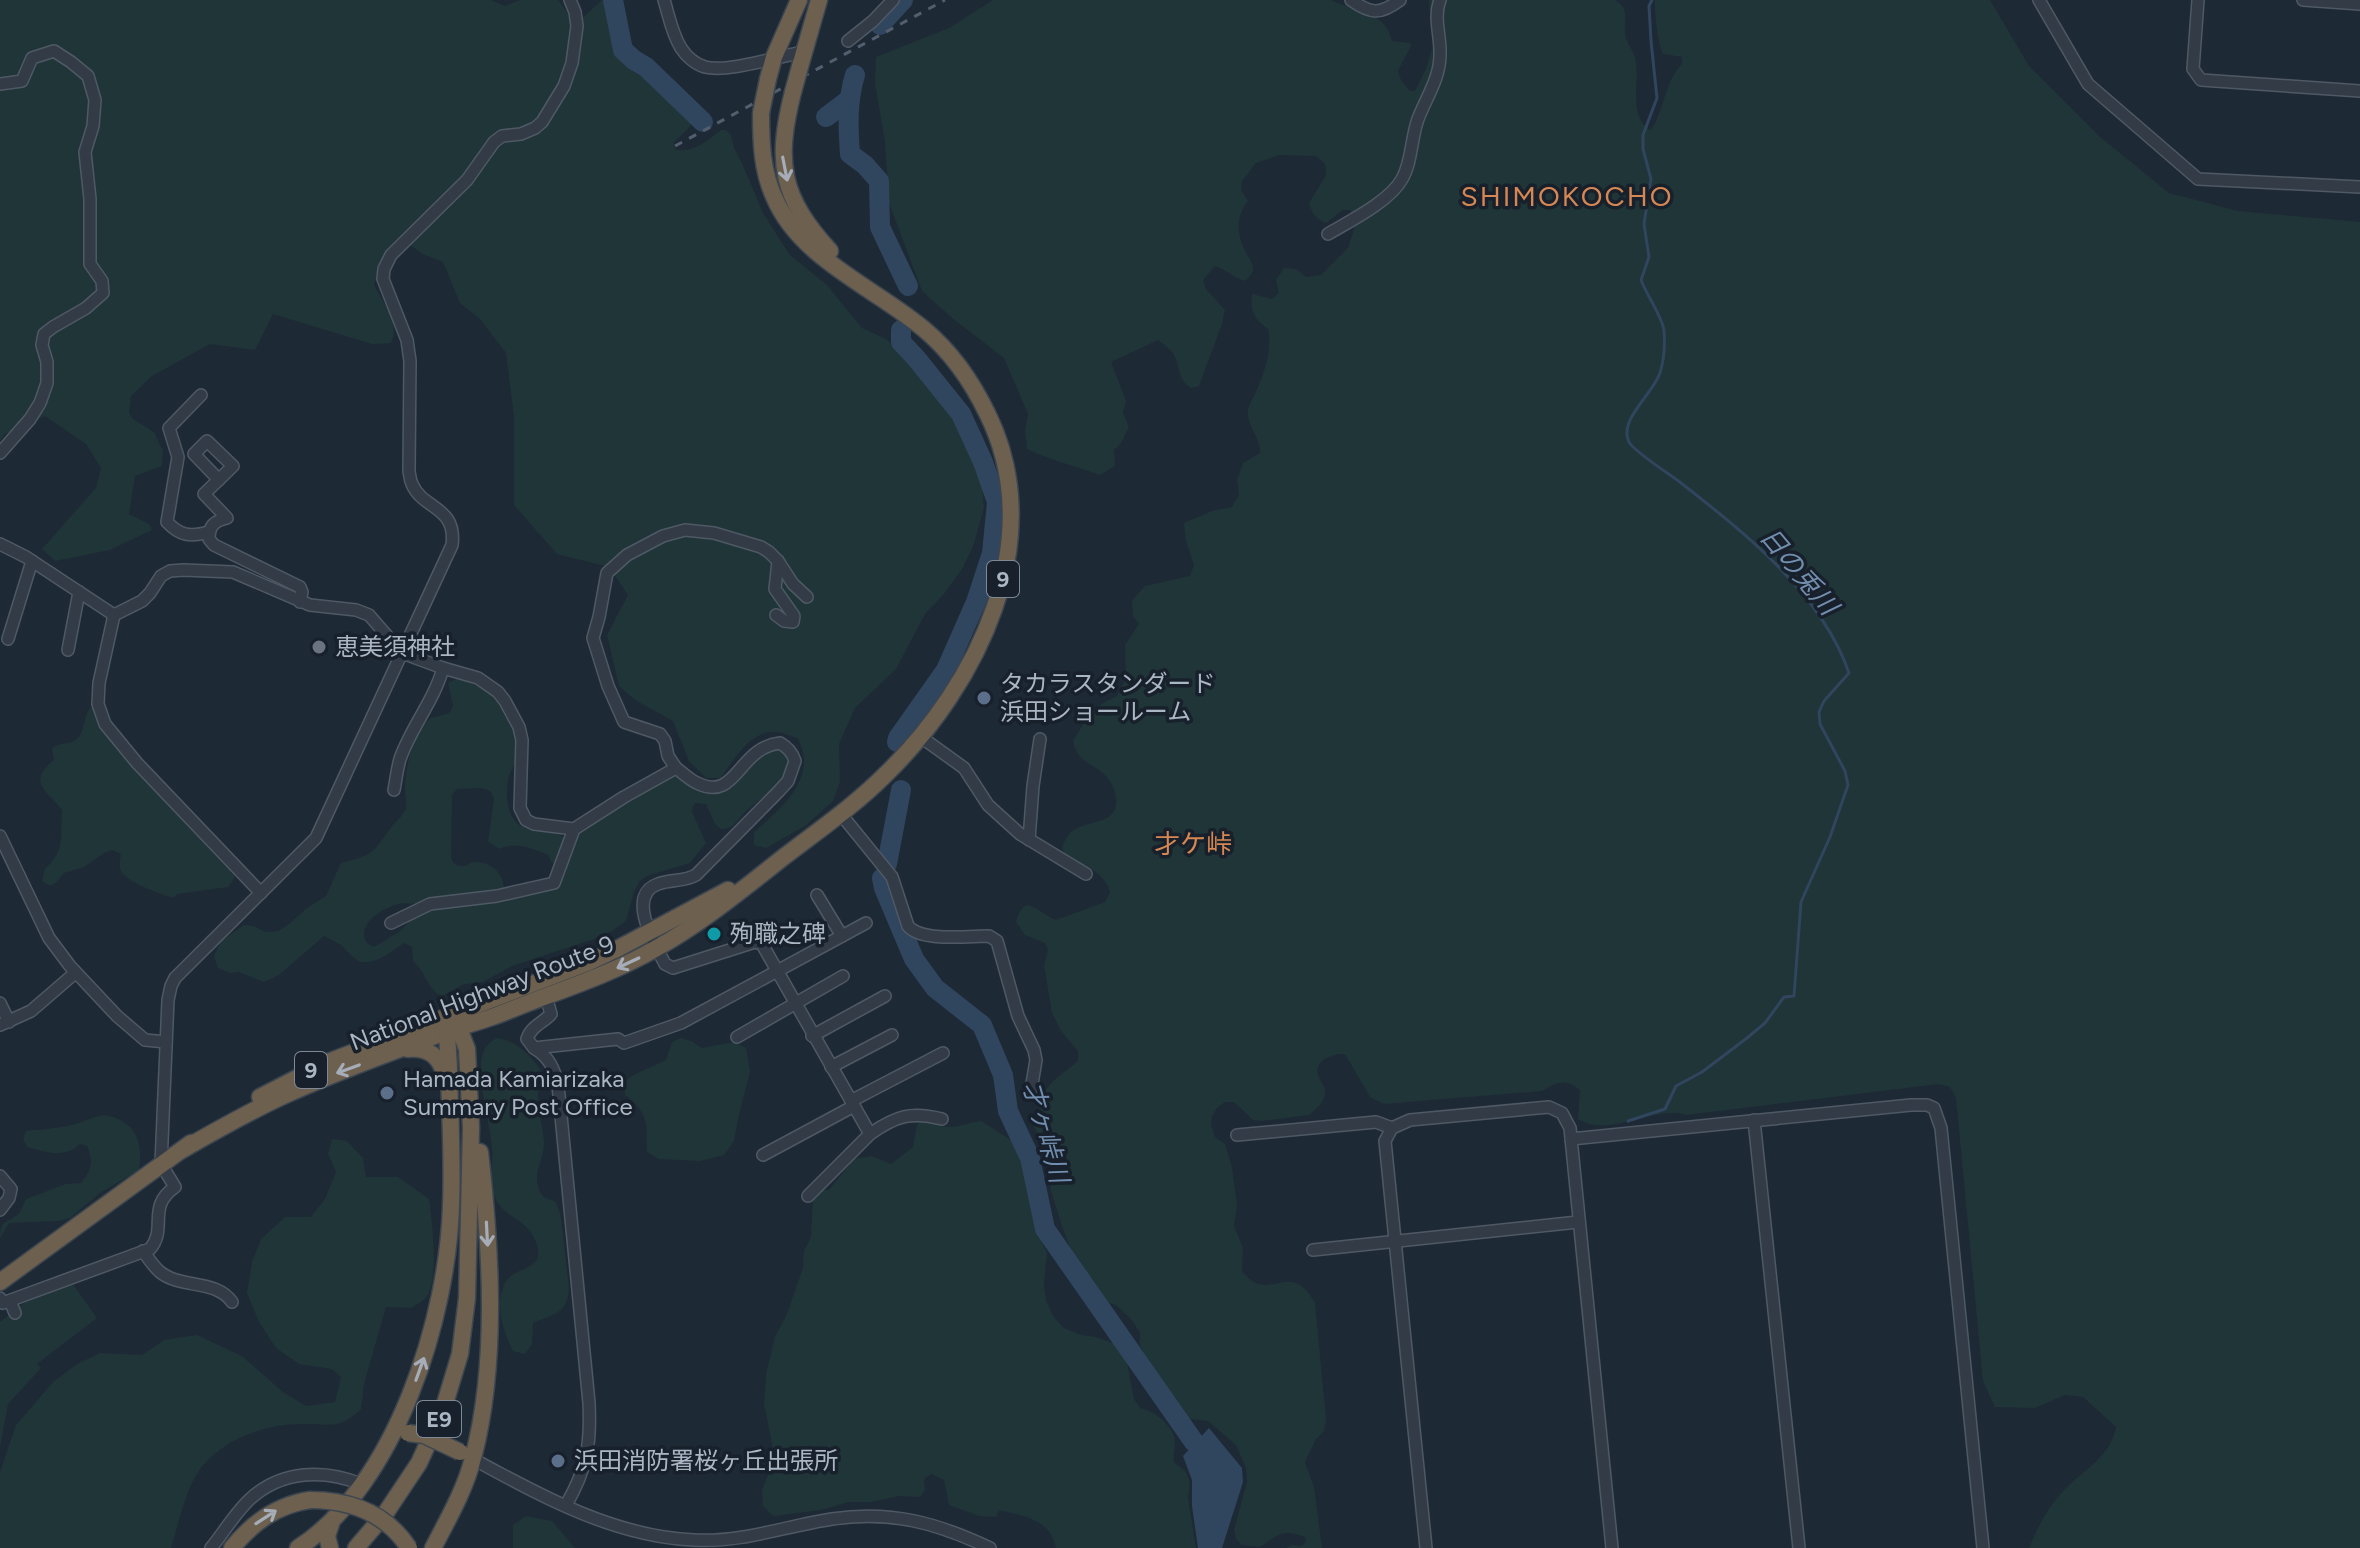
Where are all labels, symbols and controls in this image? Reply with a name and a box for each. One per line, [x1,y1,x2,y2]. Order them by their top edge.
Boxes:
one-way arrow [779,156,794,181]
district label: SHIMOKOCHO [1461,179,1673,213]
water label: 日の兎川 [1753,521,1847,623]
road number: 9 [987,561,1019,597]
place label: 恵美須神社 [335,632,455,661]
marker: 恵美須神社 [310,638,328,656]
place label: タカラスタンダード 浜田ショールーム [1000,669,1216,726]
marker: タカラスタンダード 浜田ショールーム [975,689,993,707]
district label: 才ケ峠 [1154,828,1232,860]
place label: 殉職之碑 [730,919,826,948]
marker: 殉職之碑 [705,925,723,943]
street label: National Highway Route 9 [346,929,618,1056]
one-way arrow [616,956,640,971]
road number: 9 [295,1052,327,1088]
one-way arrow [336,1063,361,1078]
place label: Hamada Kamiarizaka Summary Post Office [403,1064,633,1121]
water label: 才ヶ峠川 [1016,1078,1077,1189]
marker: Hamada Kamiarizaka Summary Post Office [378,1084,396,1102]
one-way arrow [480,1221,495,1247]
one-way arrow [414,1357,428,1382]
road number: E9 [417,1401,461,1437]
place label: 浜田消防署桜ヶ丘出張所 [574,1446,838,1475]
marker: 浜田消防署桜ヶ丘出張所 [549,1452,567,1470]
one-way arrow [254,1508,277,1524]

